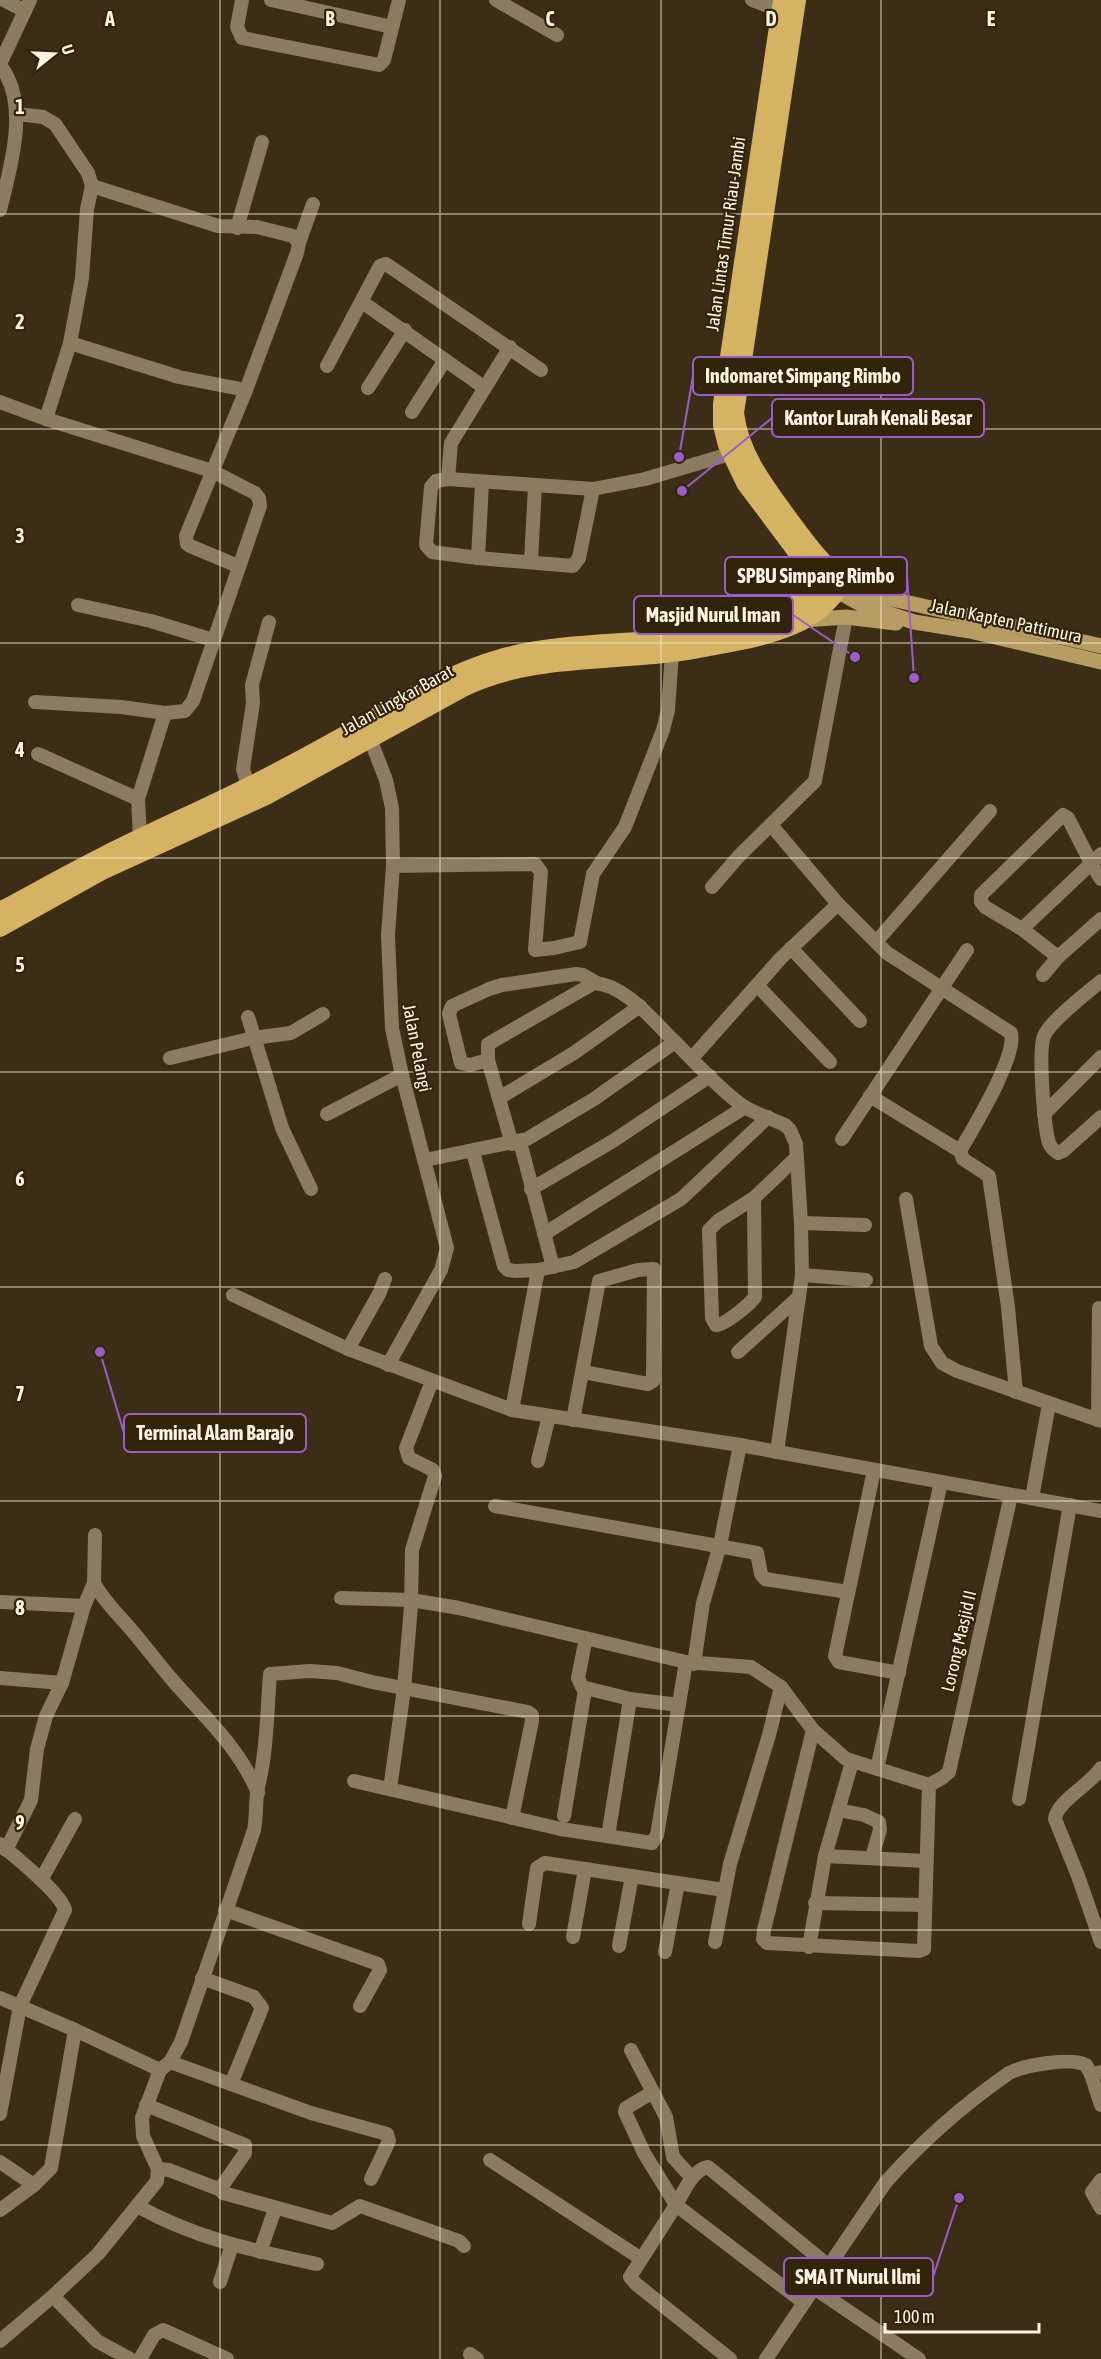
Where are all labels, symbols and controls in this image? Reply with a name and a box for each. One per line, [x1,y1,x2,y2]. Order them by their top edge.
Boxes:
text: A [104,7,115,30]
text: B [325,7,335,30]
text: C [546,7,555,30]
text: D [765,7,777,30]
text: E [987,7,996,30]
north arrow [24,24,84,84]
text: U [58,42,78,57]
text: 1 [15,95,25,118]
street label: Jalan Lintas Timur Riau-Jambi [701,135,750,333]
text: 2 [15,310,25,333]
callout: Indomaret Simpang Rimbo [693,357,913,395]
text: Indomaret Simpang Rimbo [705,364,901,387]
callout: Kantor Lurah Kenali Besar [772,399,984,437]
text: Kantor Lurah Kenali Besar [784,406,973,429]
text: 3 [15,524,25,547]
callout: SPBU Simpang Rimbo [725,557,907,595]
text: SPBU Simpang Rimbo [737,564,895,587]
street label: Jalan Kapten Pattimura [928,594,1084,647]
callout: Masjid Nurul Iman [634,596,793,634]
text: Masjid Nurul Iman [646,603,780,626]
street label: Jalan Lingkar Barat [337,660,457,739]
text: 4 [14,738,25,761]
text: 5 [15,953,25,976]
street label: Jalan Pelangi [399,1002,436,1094]
text: 6 [15,1167,25,1190]
text: 7 [15,1382,25,1405]
callout: Terminal Alam Barajo [124,1414,306,1452]
text: Terminal Alam Barajo [136,1421,294,1444]
street label: Lorong Masjid II [937,1588,980,1694]
text: 8 [15,1596,25,1619]
text: 9 [15,1811,25,1834]
callout: SMA IT Nurul Ilmi [784,2258,933,2296]
text: SMA IT Nurul Ilmi [795,2265,921,2288]
scale bar [885,2296,1040,2334]
text: 100 m [894,2306,935,2327]

